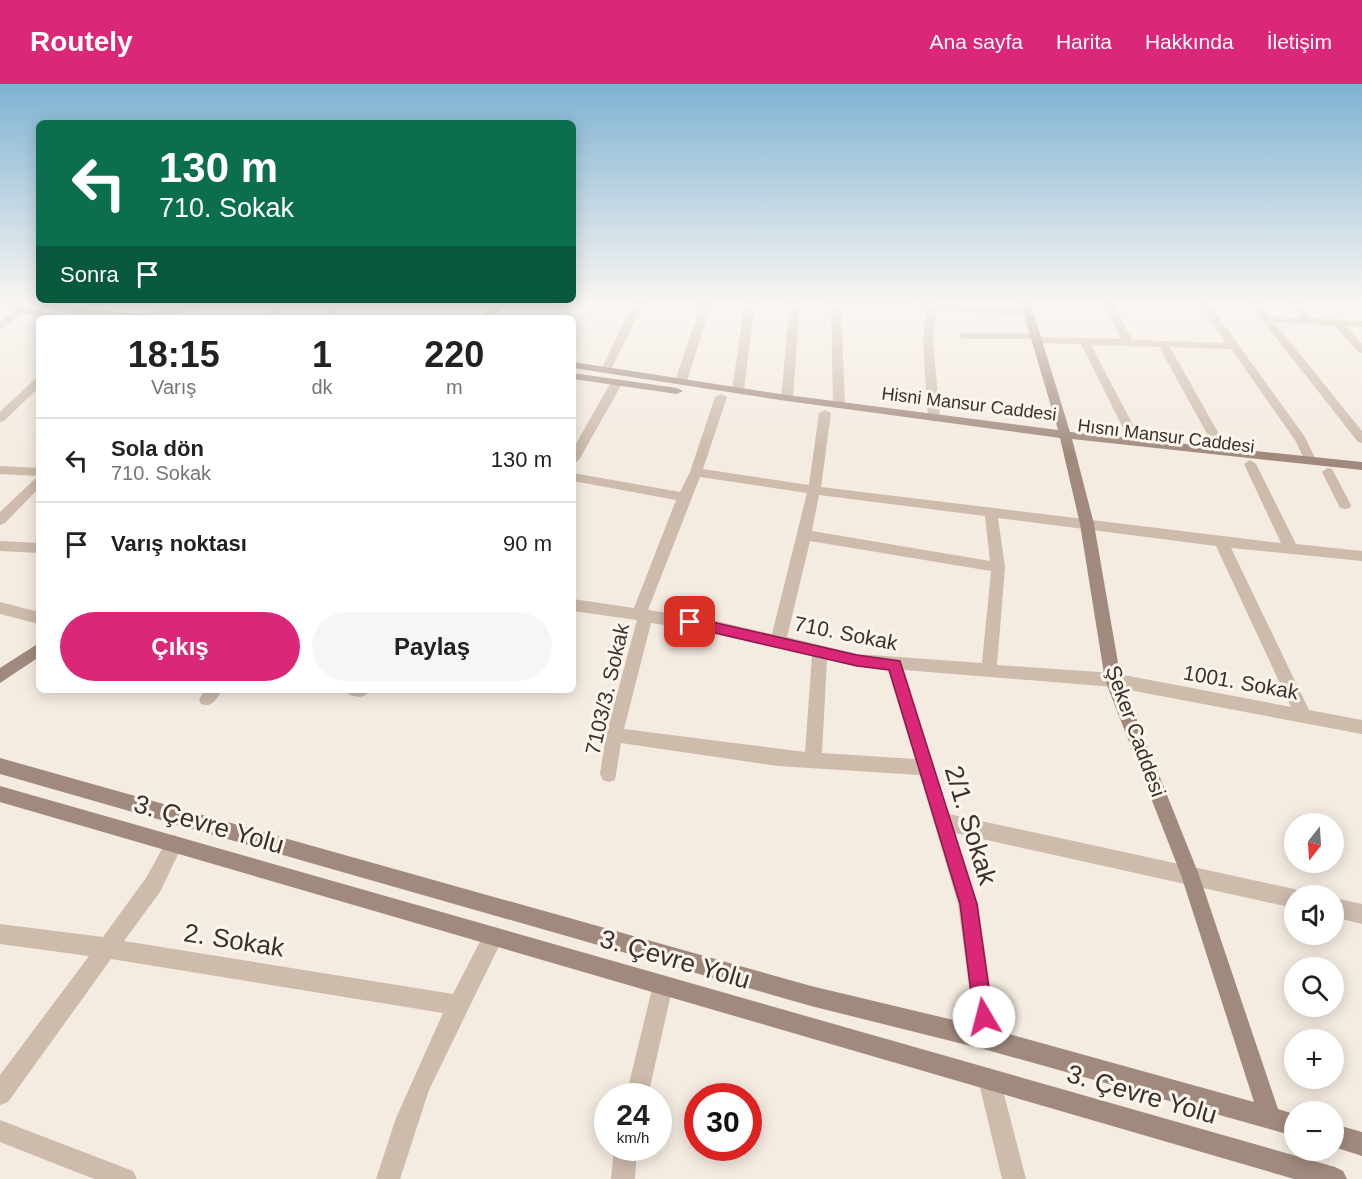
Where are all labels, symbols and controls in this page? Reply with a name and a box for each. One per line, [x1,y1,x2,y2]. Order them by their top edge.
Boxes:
text: Routely [30,26,133,57]
text: Ana sayfa [930,30,1023,53]
text: Harita [1056,30,1112,53]
text: Hakkında [1145,30,1234,53]
text: İletişim [1267,30,1332,53]
icon: left [60,144,138,222]
text: 130 m [159,144,278,191]
text: 710. Sokak [159,193,294,223]
icon: arrive [131,258,164,291]
text: Sonra [60,262,119,287]
text: 18:15 [128,334,220,375]
text: 1 [312,334,332,375]
text: 220 [424,334,484,375]
text: Varış [151,376,196,398]
text: dk [311,376,333,398]
text: m [446,376,463,398]
street label: Hisni Mansur Caddesi [880,383,1058,425]
street label: Hısnı Mansur Caddesi [1076,415,1256,457]
text: Sola dön [111,436,204,461]
icon: left [60,444,93,477]
text: 130 m [491,447,552,472]
text: 710. Sokak [111,462,211,484]
icon: arrive [60,528,93,561]
text: Varış noktası [111,531,247,556]
text: 90 m [503,531,552,556]
pin [664,596,715,647]
icon: arrive [673,605,706,638]
button: Çıkış [60,612,300,681]
button: Paylaş [312,612,552,681]
street label: 710. Sokak [792,612,900,654]
street label: 7103/3. Sokak [581,621,633,757]
street label: 1001. Sokak [1182,661,1301,704]
street label: Şeker Caddesi [1102,662,1170,800]
street label: 2/1. Sokak [939,762,1004,889]
street label: 3. Çevre Yolu [131,788,287,860]
north arrow [1284,813,1344,873]
map controls [1284,813,1344,1161]
button: sound [1284,885,1344,945]
street label: 2. Sokak [182,917,287,963]
street label: 3. Çevre Yolu [597,923,753,995]
button: search [1284,957,1344,1017]
position arrow [952,985,1016,1049]
button: + [1284,1029,1344,1089]
street label: 3. Çevre Yolu [1064,1058,1220,1130]
speed limit sign: 30 [684,1083,762,1161]
text: 24 [616,1098,650,1131]
button: − [1284,1101,1344,1161]
text: km/h [617,1129,649,1146]

